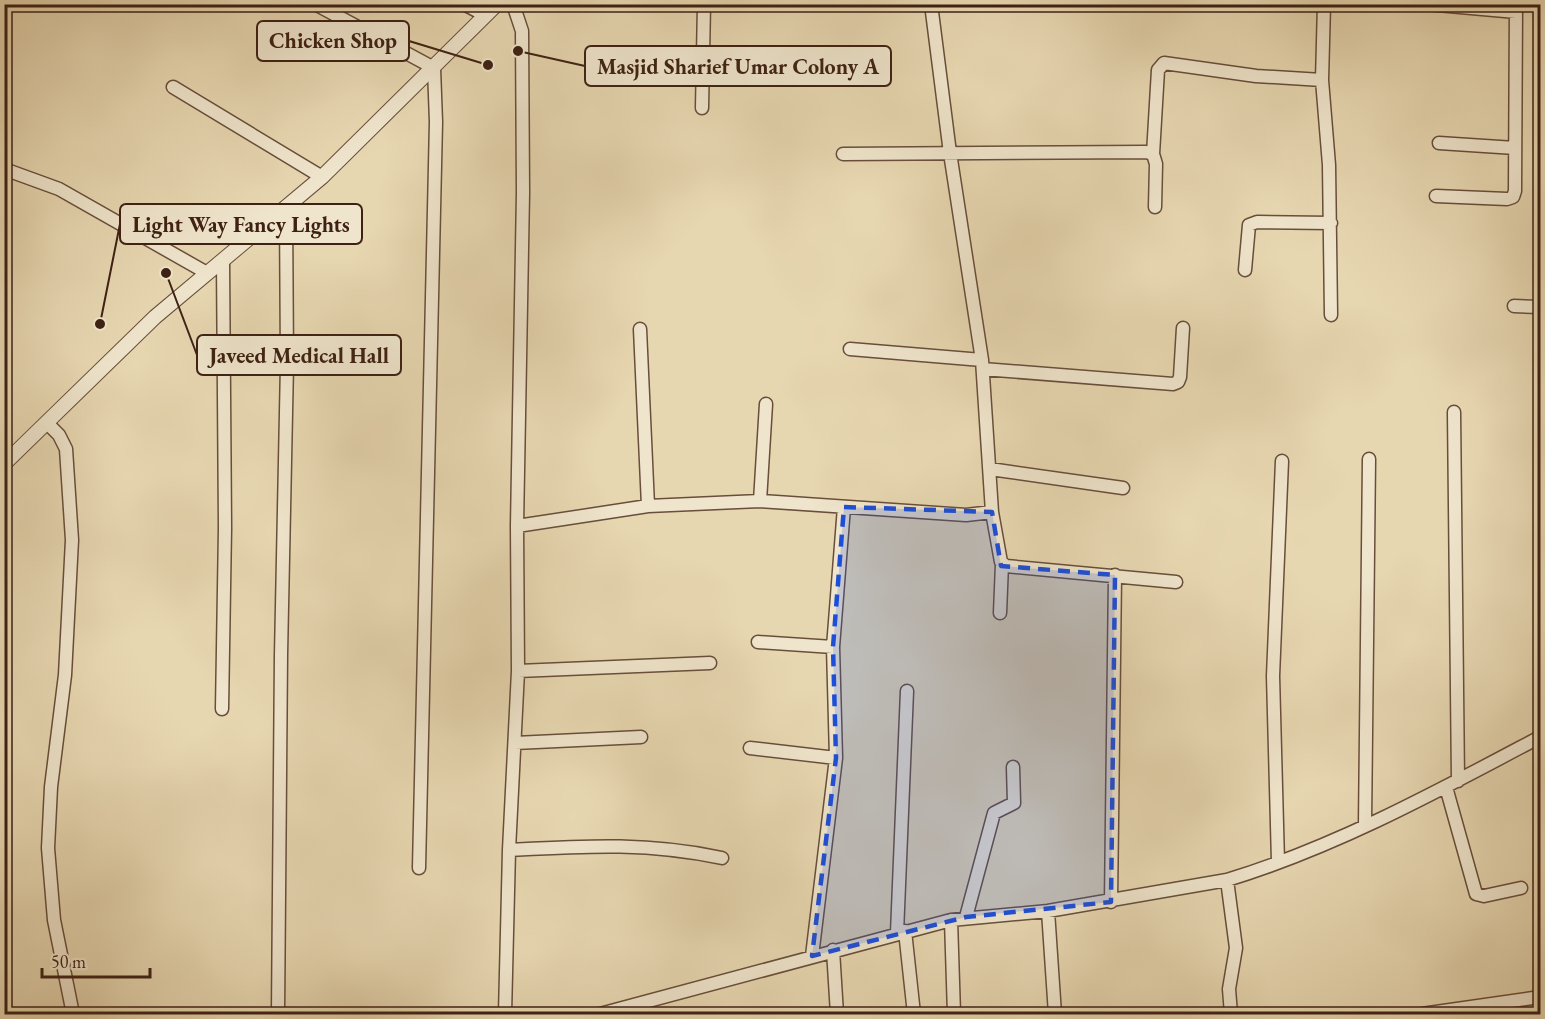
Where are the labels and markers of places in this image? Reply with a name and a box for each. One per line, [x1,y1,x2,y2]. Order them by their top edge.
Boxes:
callout: Chicken Shop [257,21,409,61]
callout: Masjid Sharief Umar Colony A [585,46,891,86]
callout: Light Way Fancy Lights [120,204,362,244]
callout: Javeed Medical Hall [197,335,401,375]

